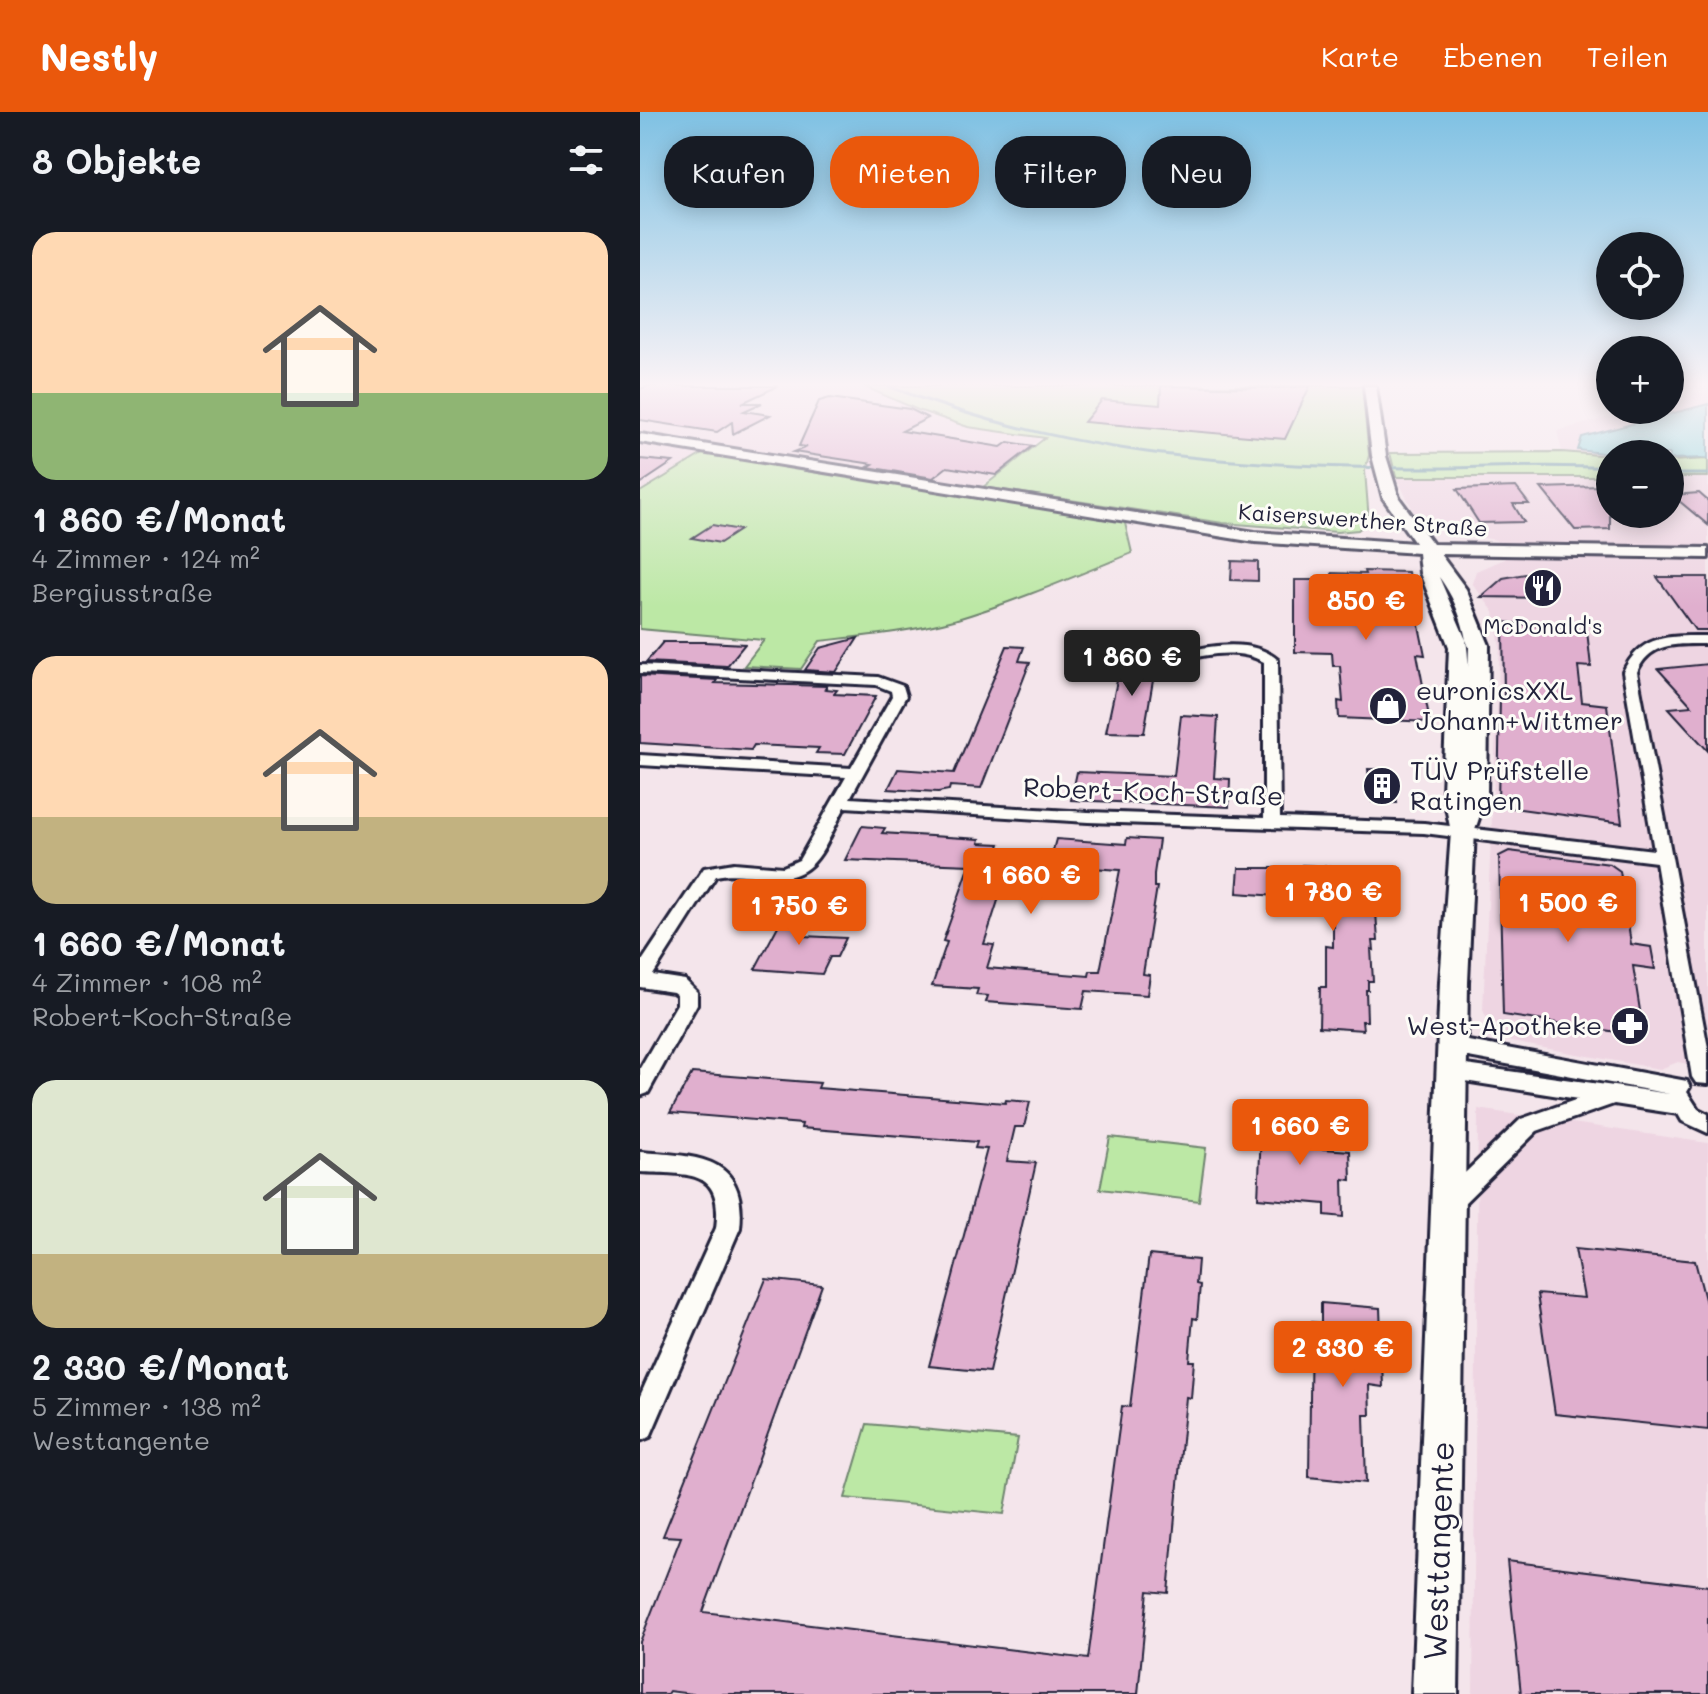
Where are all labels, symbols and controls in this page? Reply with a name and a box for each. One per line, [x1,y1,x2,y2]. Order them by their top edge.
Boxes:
text: Nestly [40,31,158,81]
text: Karte [1321,38,1399,74]
text: Ebenen [1443,38,1543,74]
text: Teilen [1587,38,1668,74]
chip: Kaufen [664,136,814,208]
chip: Mieten [830,136,979,208]
chip: Filter [995,136,1126,208]
chip: Neu [1142,136,1251,208]
text: 8 Objekte [32,138,201,183]
icon: filters [564,138,608,182]
map controls [1596,232,1684,528]
button: locate [1596,232,1684,320]
icon: home [248,284,392,428]
button: + [1596,336,1684,424]
button: − [1596,440,1684,528]
text: 1 860 €/Monat [32,496,286,541]
street label: Kaiserswerther Straße [1237,496,1489,543]
text: 4 Zimmer · 124 m² [32,541,260,575]
restaurant icon: McDonald's [1522,567,1564,609]
pin: 850 € [1310,574,1422,642]
text: Bergiusstraße [32,575,213,609]
text: 850 € [1327,583,1405,617]
place label: McDonald's [1483,611,1603,640]
pin: 1 860 € [1058,630,1206,698]
text: 1 860 € [1082,639,1182,673]
place label: euronicsXXL Johann+Wittmer [1416,673,1623,737]
shop icon: euronicsXXL Johann+Wittmer [1367,685,1409,727]
icon: home [248,708,392,852]
place label: TÜV Prüfstelle Ratingen [1410,753,1589,817]
building icon: TÜV Prüfstelle Ratingen [1361,765,1403,807]
street label: Robert-Koch-Straße [1022,769,1284,813]
pin: 1 660 € [957,848,1105,916]
text: 1 660 € [981,857,1081,891]
pin: 1 780 € [1259,865,1407,933]
text: 1 780 € [1284,874,1382,908]
pin: 1 500 € [1494,876,1642,944]
pin: 1 750 € [725,879,873,947]
text: 1 500 € [1518,885,1618,919]
text: 1 750 € [750,888,848,922]
text: 1 660 €/Monat [32,920,286,965]
text: 4 Zimmer · 108 m² [32,965,262,999]
text: Robert-Koch-Straße [32,999,292,1033]
pharmacy icon: West-Apotheke [1609,1005,1651,1047]
place label: West-Apotheke [1406,1008,1602,1042]
pin: 1 660 € [1226,1099,1374,1167]
text: 1 660 € [1250,1108,1350,1142]
icon: home [248,1132,392,1276]
pin: 2 330 € [1269,1321,1417,1389]
text: 2 330 € [1292,1330,1394,1364]
text: 2 330 €/Monat [32,1344,289,1389]
text: 5 Zimmer · 138 m² [32,1389,261,1423]
text: Westtangente [32,1423,210,1457]
street label: Westtangente [1412,1441,1462,1661]

